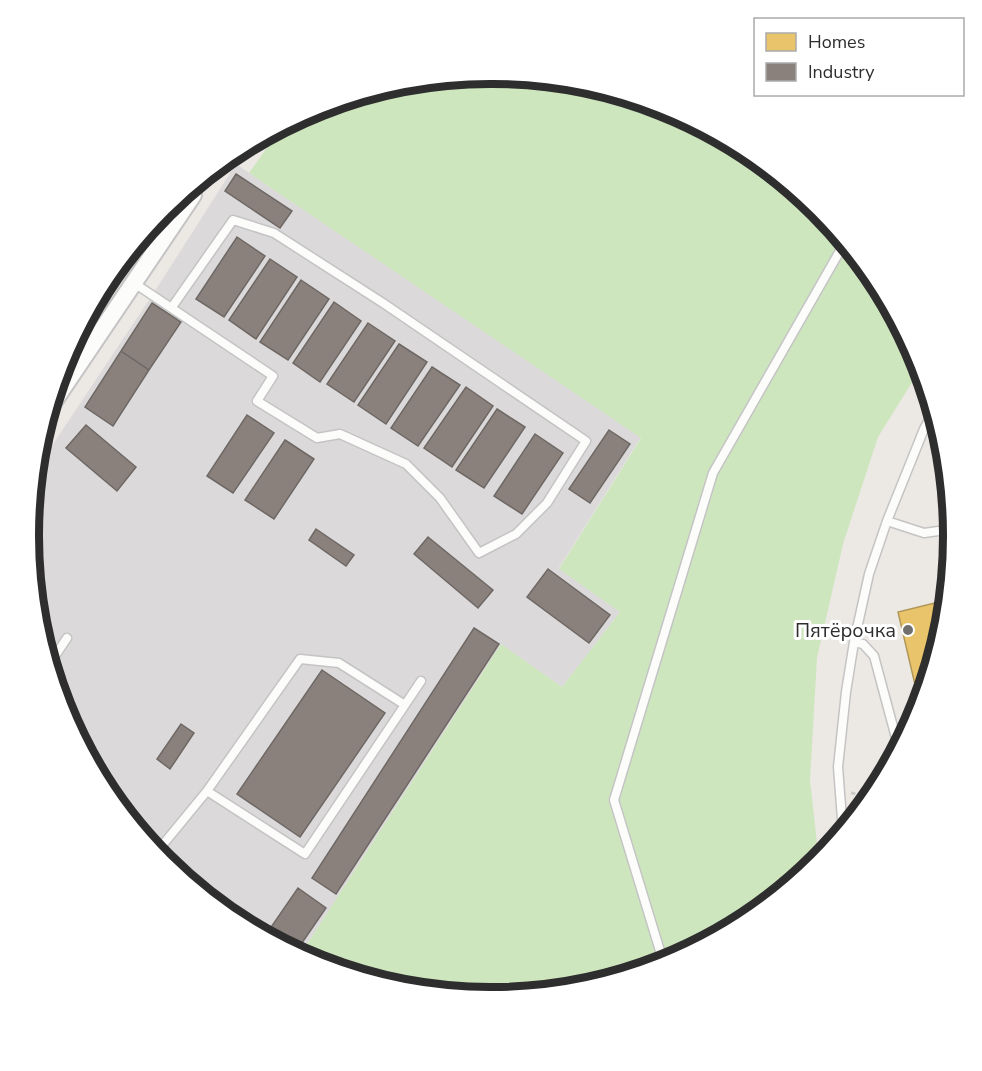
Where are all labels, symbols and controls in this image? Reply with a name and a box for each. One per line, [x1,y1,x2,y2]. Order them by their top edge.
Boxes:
legend [754,18,964,96]
text: Homes [808,30,865,54]
text: Industry [808,60,875,84]
place label: Пятёрочка [795,617,896,644]
marker: Пятёрочка [901,623,915,637]

